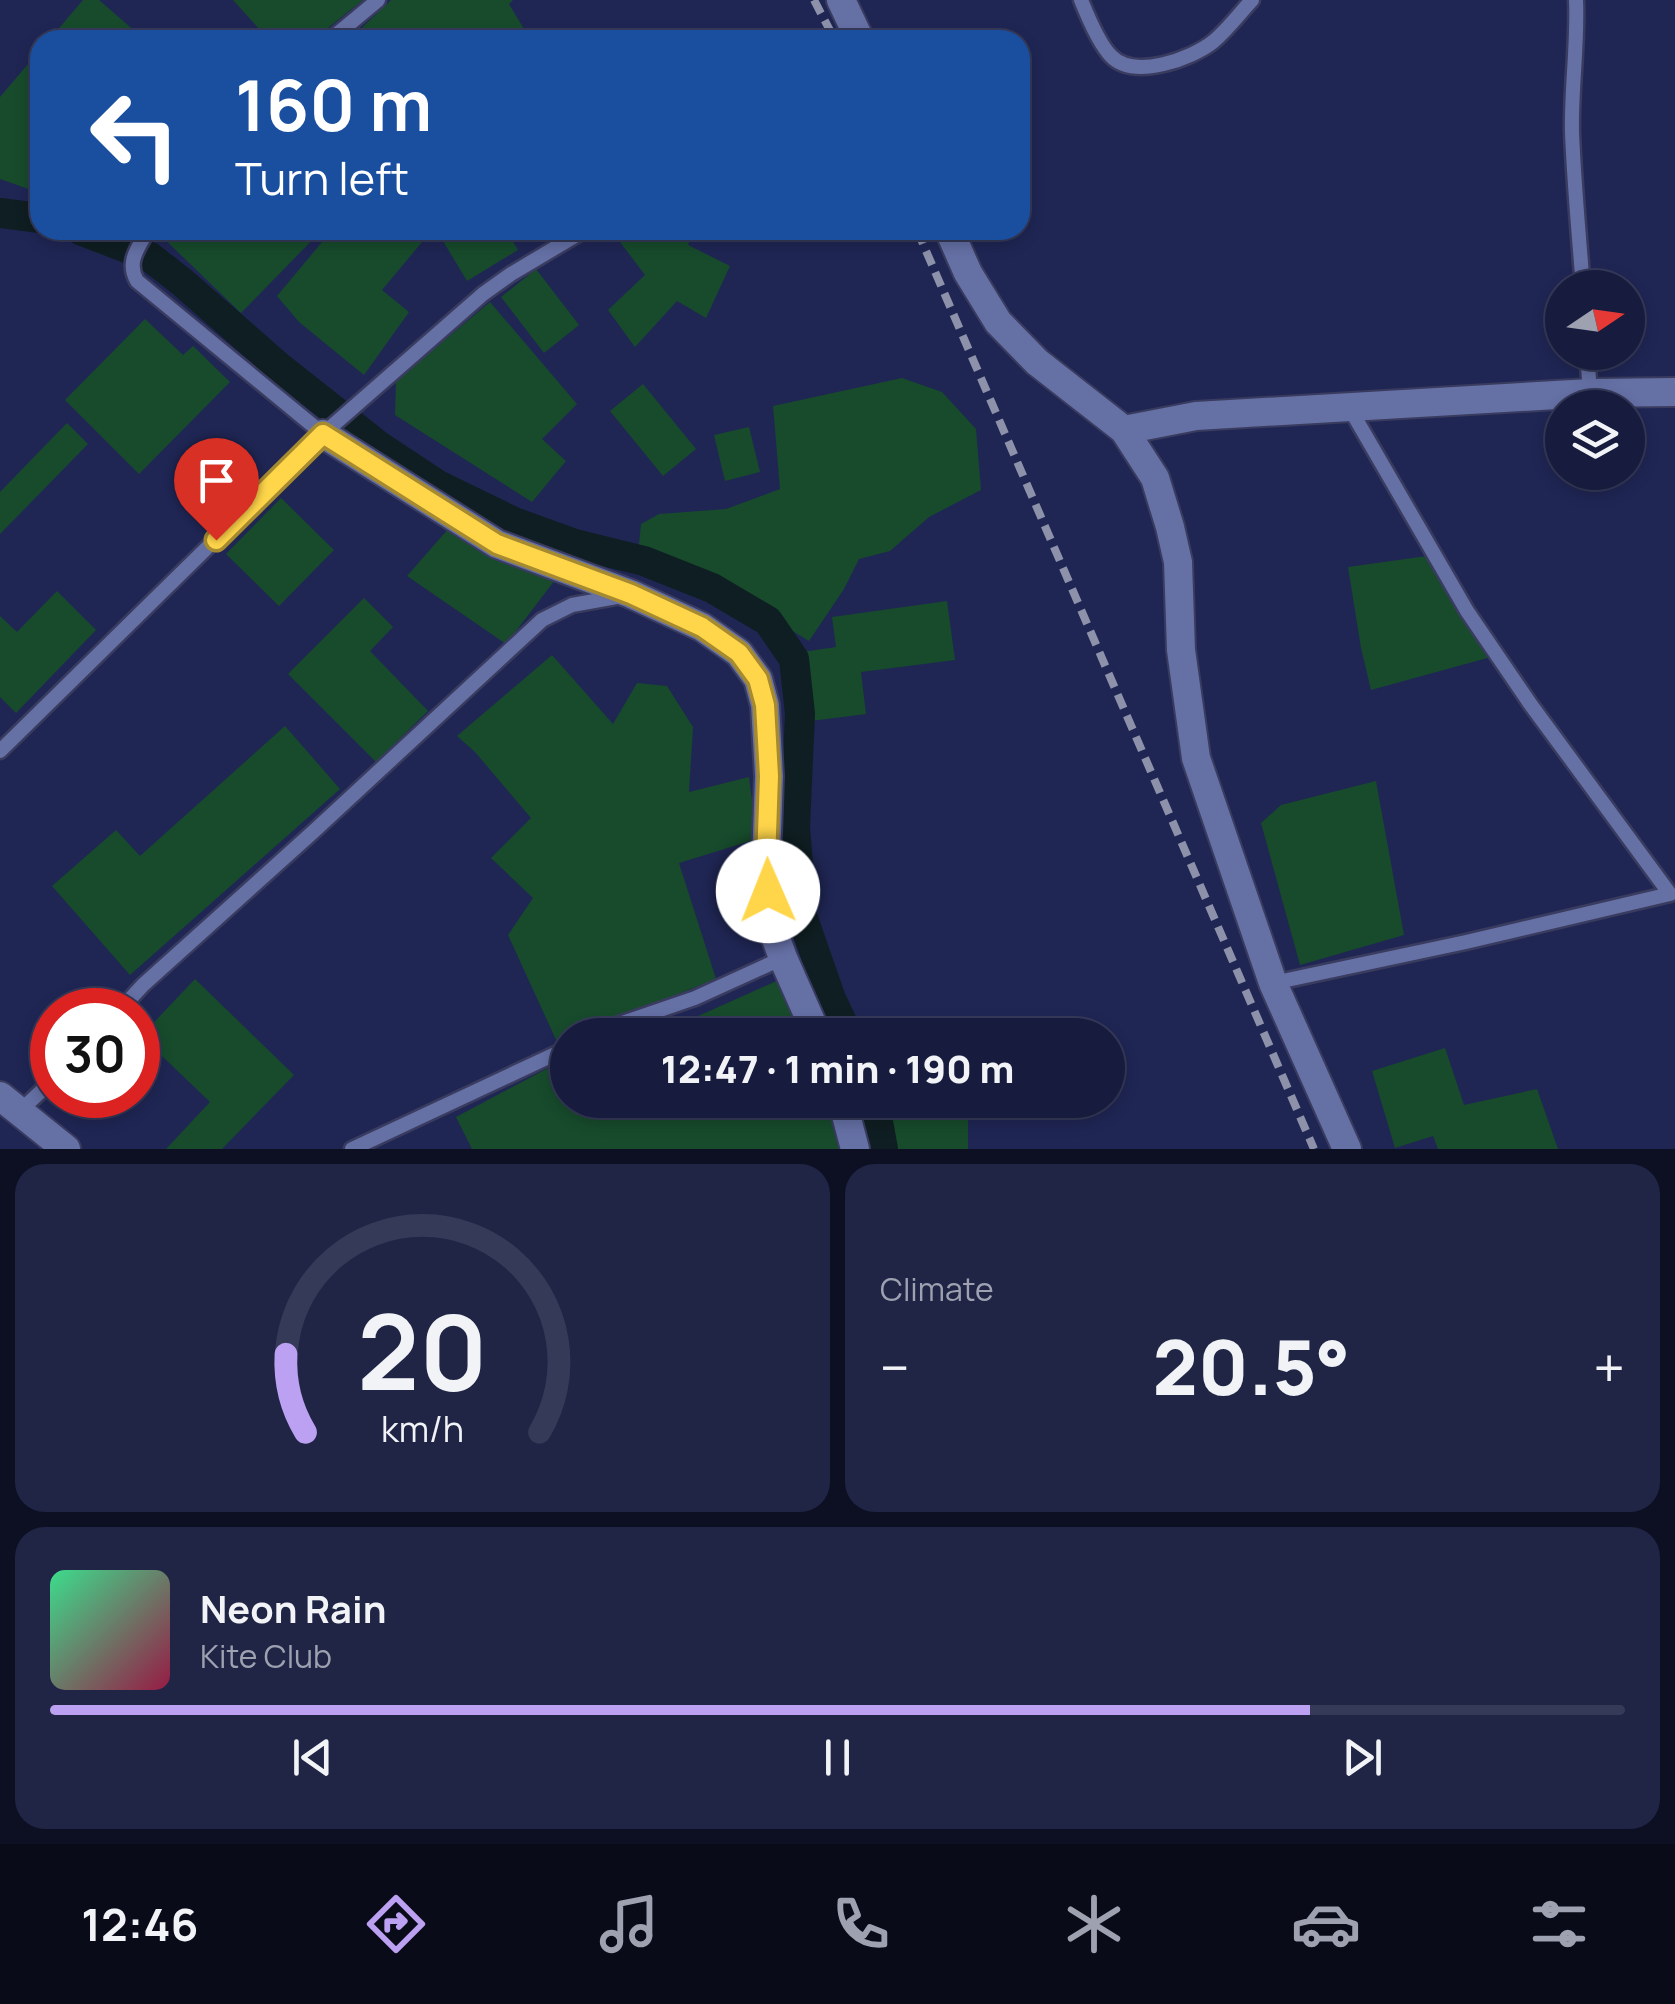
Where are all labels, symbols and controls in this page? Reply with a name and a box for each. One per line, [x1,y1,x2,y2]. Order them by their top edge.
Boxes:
text: 160 m [235,56,432,152]
icon: left [70,70,200,200]
text: Turn left [235,147,409,209]
north arrow [1545,270,1645,370]
map controls [1545,270,1645,490]
button: layers [1545,390,1645,490]
pin [174,438,259,541]
icon: arrive [189,453,244,508]
position arrow [716,839,820,943]
speed limit sign: 30 [30,988,160,1118]
text: 12:47 · 1 min · 190 m [661,1042,1014,1094]
text: Climate [880,1267,994,1311]
text: 20 [357,1279,488,1421]
text: 20.5° [1153,1315,1350,1418]
text: − [880,1329,910,1405]
text: + [1593,1329,1625,1405]
text: km/h [381,1404,464,1453]
text: Neon Rain [200,1582,386,1634]
text: Kite Club [200,1634,332,1678]
icon: previous [285,1730,340,1785]
icon: pause [810,1730,865,1785]
icon: next [1335,1730,1390,1785]
icon: directions [361,1889,431,1959]
icon: music [594,1889,664,1959]
icon: phone [826,1889,896,1959]
icon: climate [1059,1889,1129,1959]
icon: car [1291,1889,1361,1959]
icon: filters [1524,1889,1594,1959]
text: 12:46 [81,1893,199,1955]

